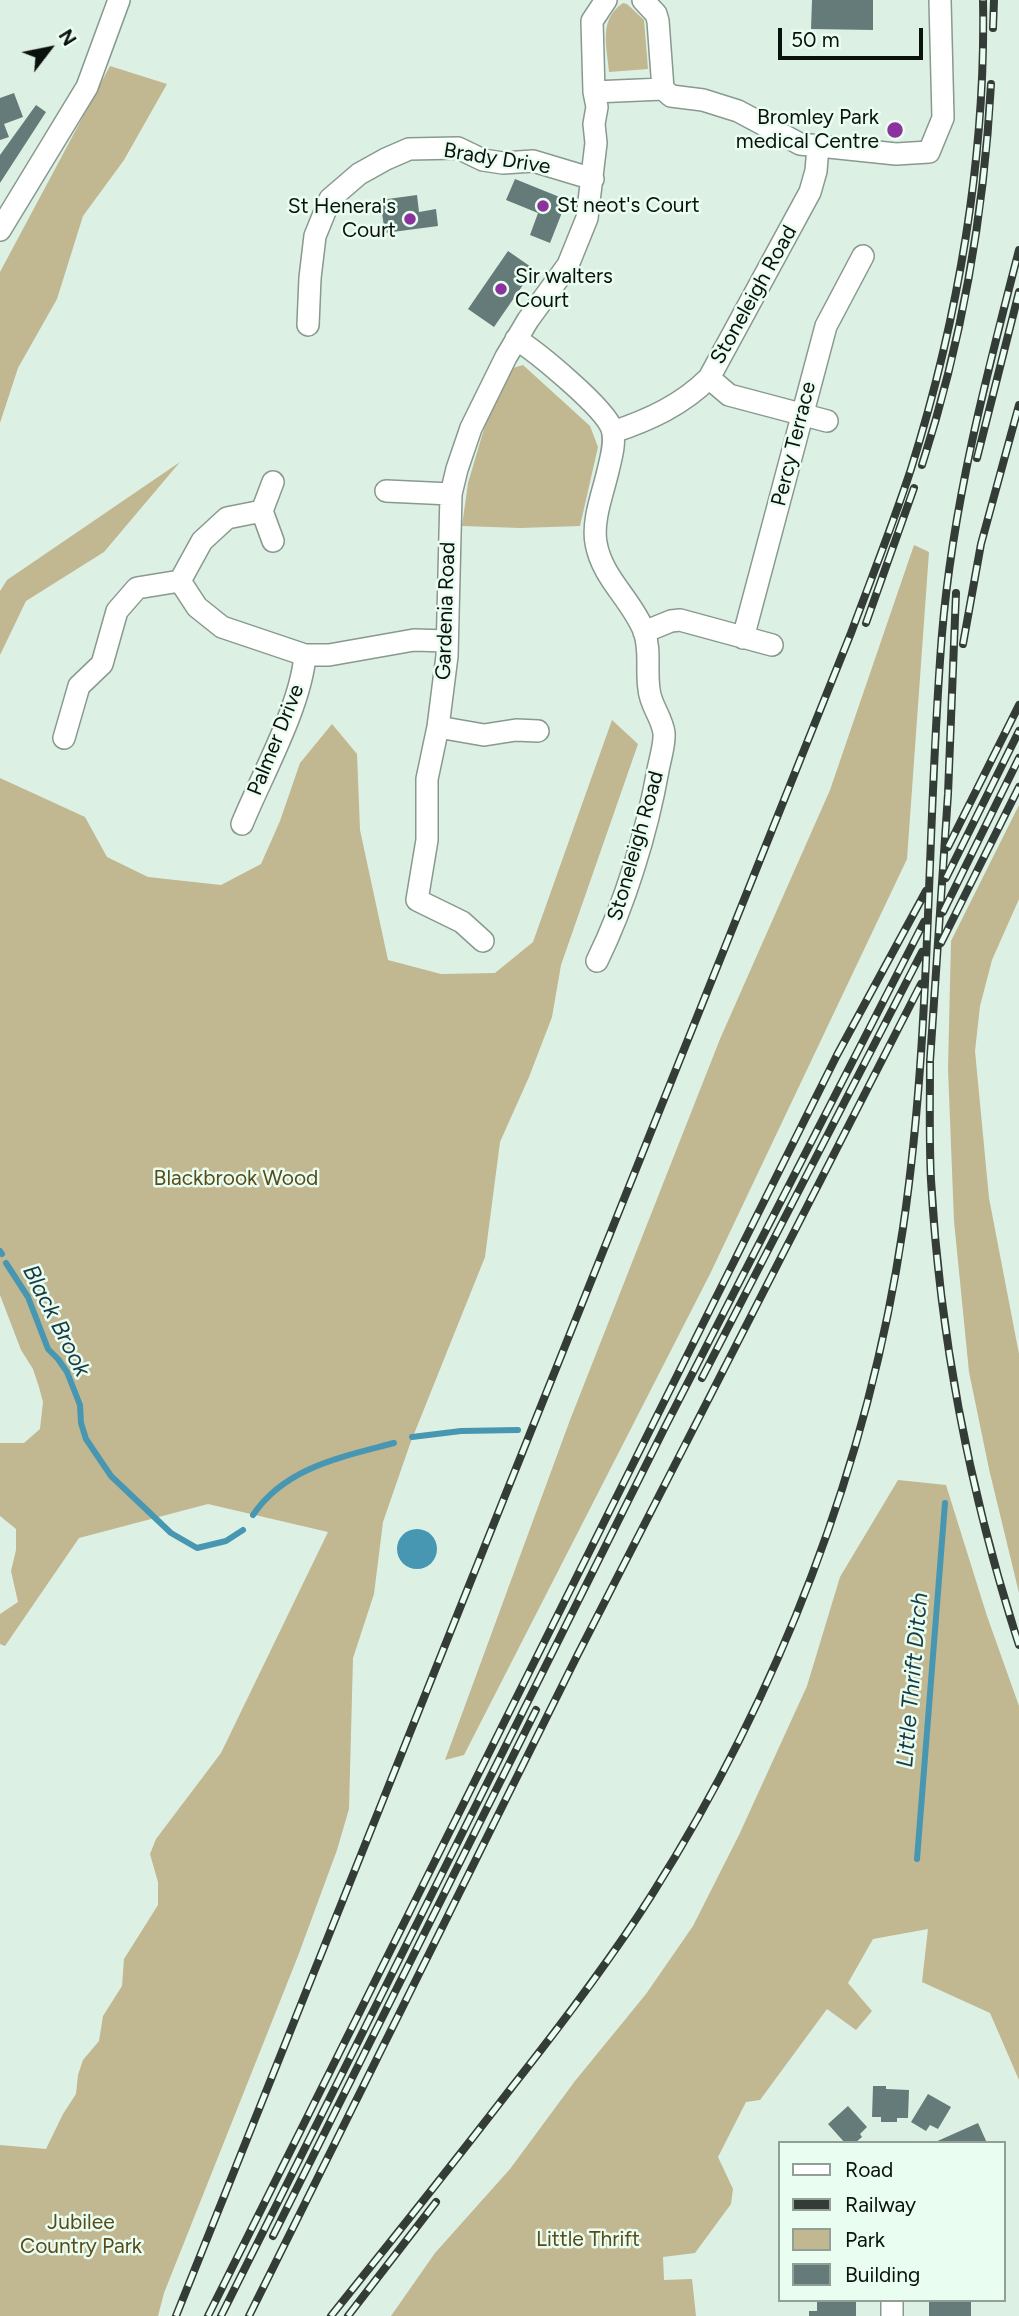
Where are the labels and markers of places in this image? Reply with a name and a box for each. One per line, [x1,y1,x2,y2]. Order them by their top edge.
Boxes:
place label: Bromley Park medical Centre [736,105,879,155]
marker: Bromley Park medical Centre [885,120,905,140]
place label: St neot's Court [557,193,700,219]
place label: St Henera's Court [288,194,396,244]
marker: St neot's Court [535,198,551,214]
marker: St Henera's Court [402,211,418,227]
place label: Sir walters Court [515,264,613,314]
marker: Sir walters Court [493,281,509,297]

